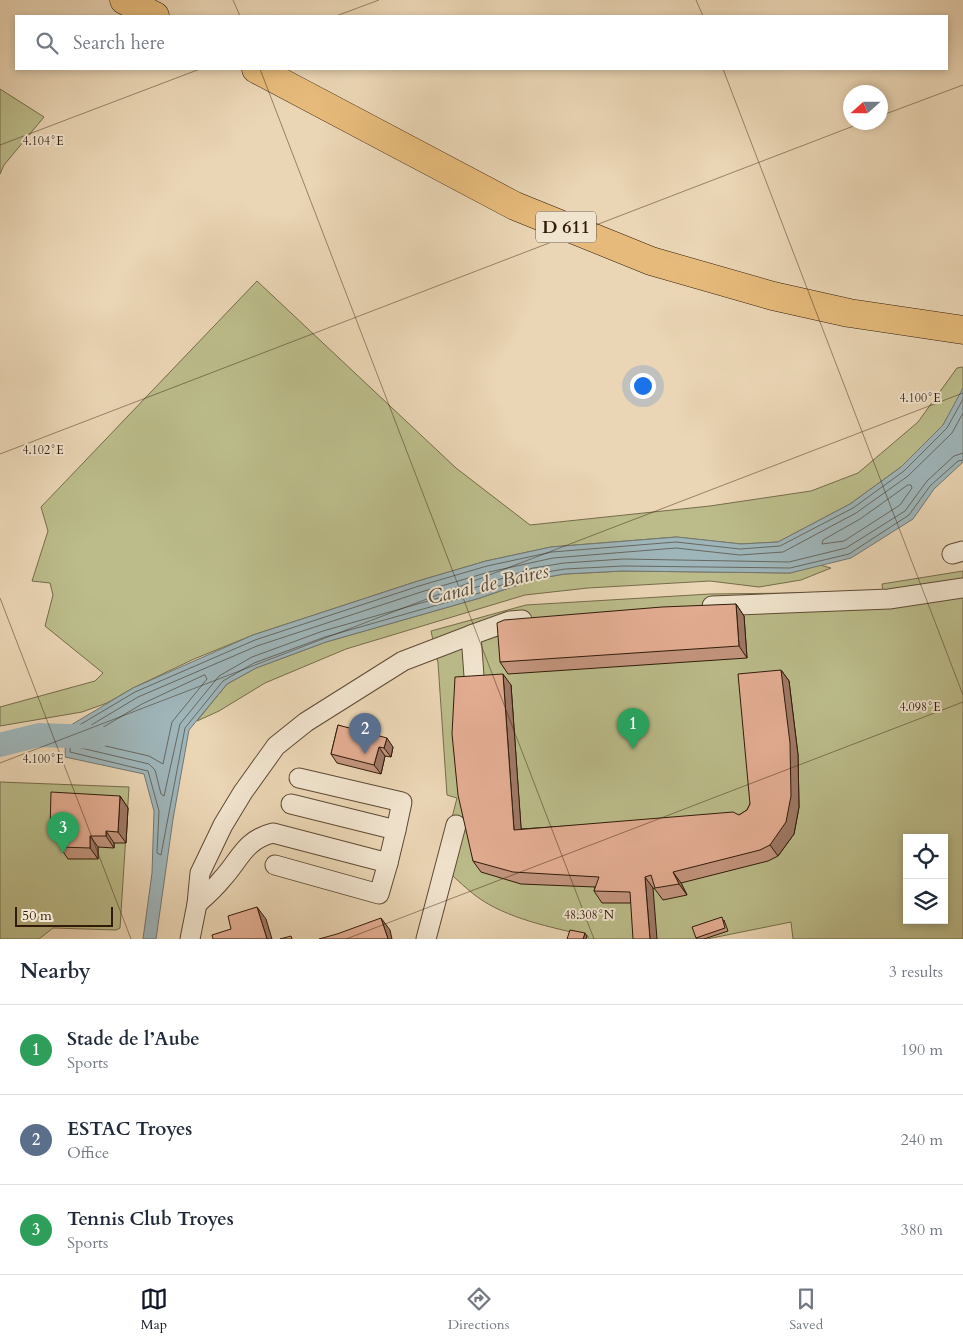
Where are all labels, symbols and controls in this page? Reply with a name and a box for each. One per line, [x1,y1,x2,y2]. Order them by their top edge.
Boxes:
search box [15,15,948,70]
icon: search [33,29,61,57]
text: Search here [73,30,165,56]
north arrow [843,85,888,130]
text: 4.104°E [22,133,64,149]
road number: D 611 [536,212,596,242]
your location [630,373,656,399]
text: 4.100°E [899,390,941,406]
text: 4.102°E [22,442,64,458]
water label: Canal de Baires [425,557,552,611]
text: 4.098°E [899,699,941,715]
pin: 1 [617,708,649,749]
pin: 2 [349,713,381,754]
text: 4.100°E [22,751,64,767]
pin: 3 [47,812,79,853]
map controls [903,834,948,924]
button: locate [903,834,948,879]
button: layers [903,879,948,924]
scale bar [15,904,112,927]
text: 50 m [22,906,52,925]
text: 48.308°N [564,907,615,923]
text: Nearby [20,957,91,986]
text: 3 results [889,961,943,983]
text: Stade de l’Aube [67,1026,200,1052]
text: 1 [32,1039,40,1061]
text: 190 m [901,1039,943,1061]
text: Sports [67,1052,108,1074]
text: ESTAC Troyes [67,1116,192,1142]
text: 2 [32,1129,40,1151]
text: 240 m [901,1129,943,1151]
text: Office [67,1142,109,1164]
text: Tennis Club Troyes [67,1206,234,1232]
text: 3 [32,1219,40,1241]
text: 380 m [901,1219,943,1241]
text: Sports [67,1232,108,1254]
tab: Map [140,1285,168,1334]
tab: Directions [448,1285,509,1334]
tab: Saved [789,1285,823,1334]

